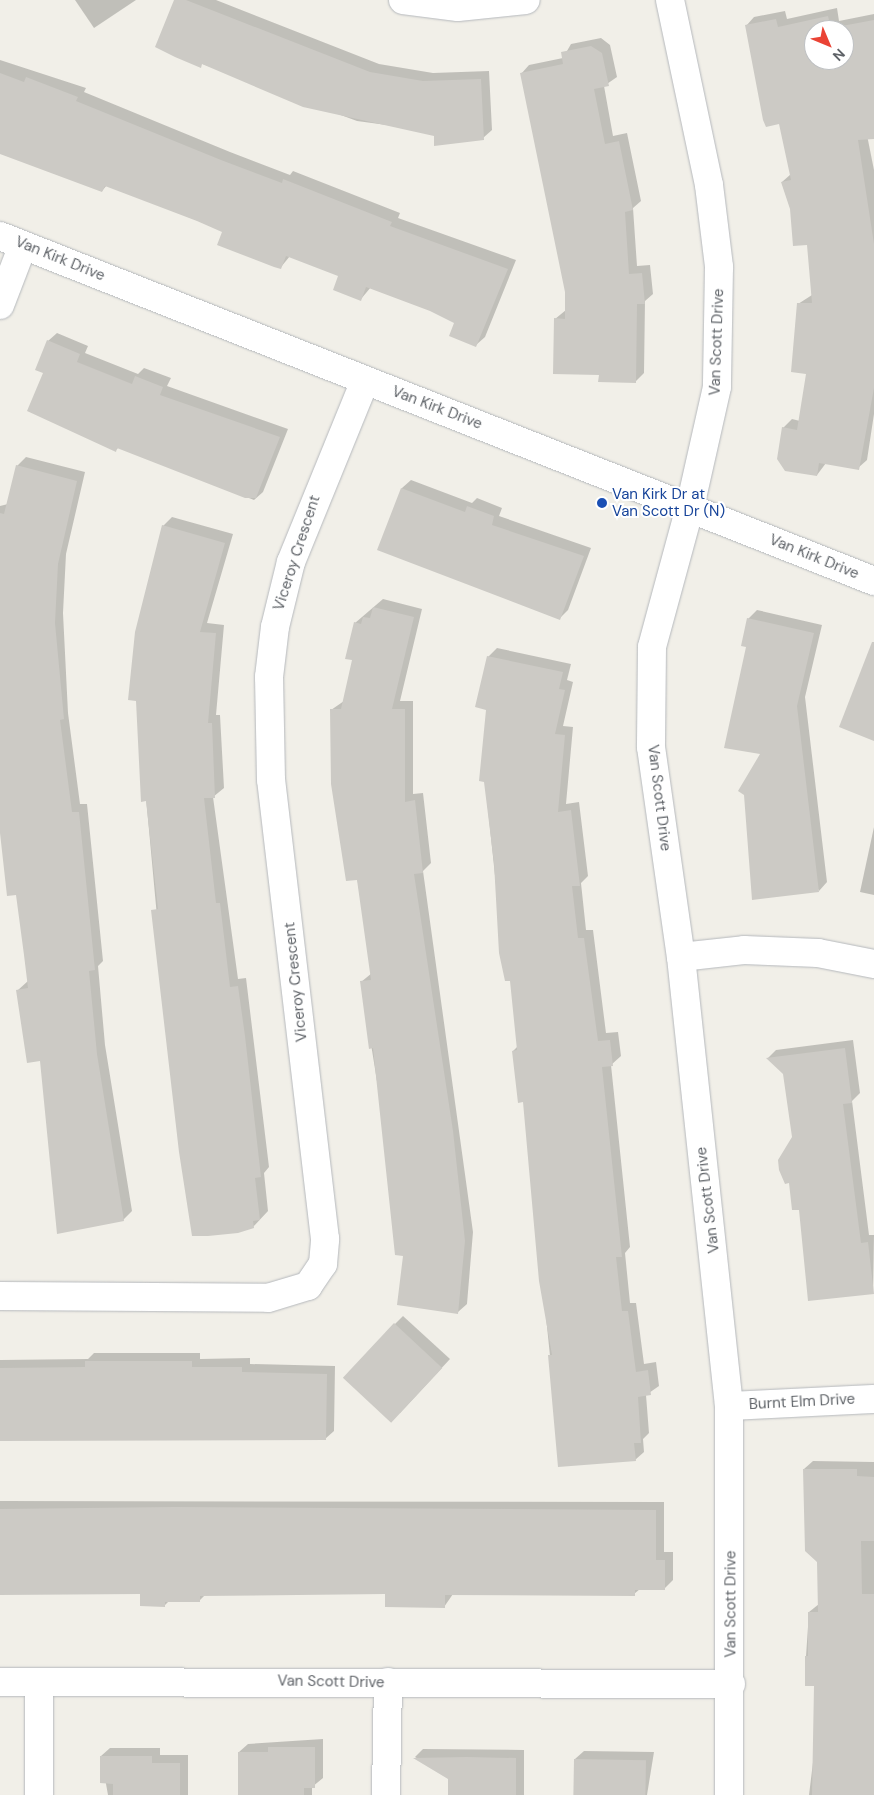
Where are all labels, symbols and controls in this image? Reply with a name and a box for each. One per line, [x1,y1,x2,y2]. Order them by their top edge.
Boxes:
north arrow [804,20,854,70]
text: N [829,45,849,65]
street label: Van Kirk Drive [13,233,107,285]
street label: Van Scott Drive [706,288,728,396]
street label: Van Kirk Drive [389,383,485,433]
place label: Van Kirk Dr at Van Scott Dr (N) [612,485,725,520]
street label: Viceroy Crescent [270,493,324,613]
marker: Van Kirk Dr at Van Scott Dr (N) [596,497,608,509]
street label: Van Kirk Drive [767,531,861,583]
street label: Van Scott Drive [644,744,674,852]
street label: Viceroy Crescent [281,921,311,1043]
street label: Van Scott Drive [693,1146,723,1254]
street label: Burnt Elm Drive [748,1390,856,1414]
street label: Van Scott Drive [722,1550,740,1658]
street label: Van Scott Drive [277,1672,385,1692]

